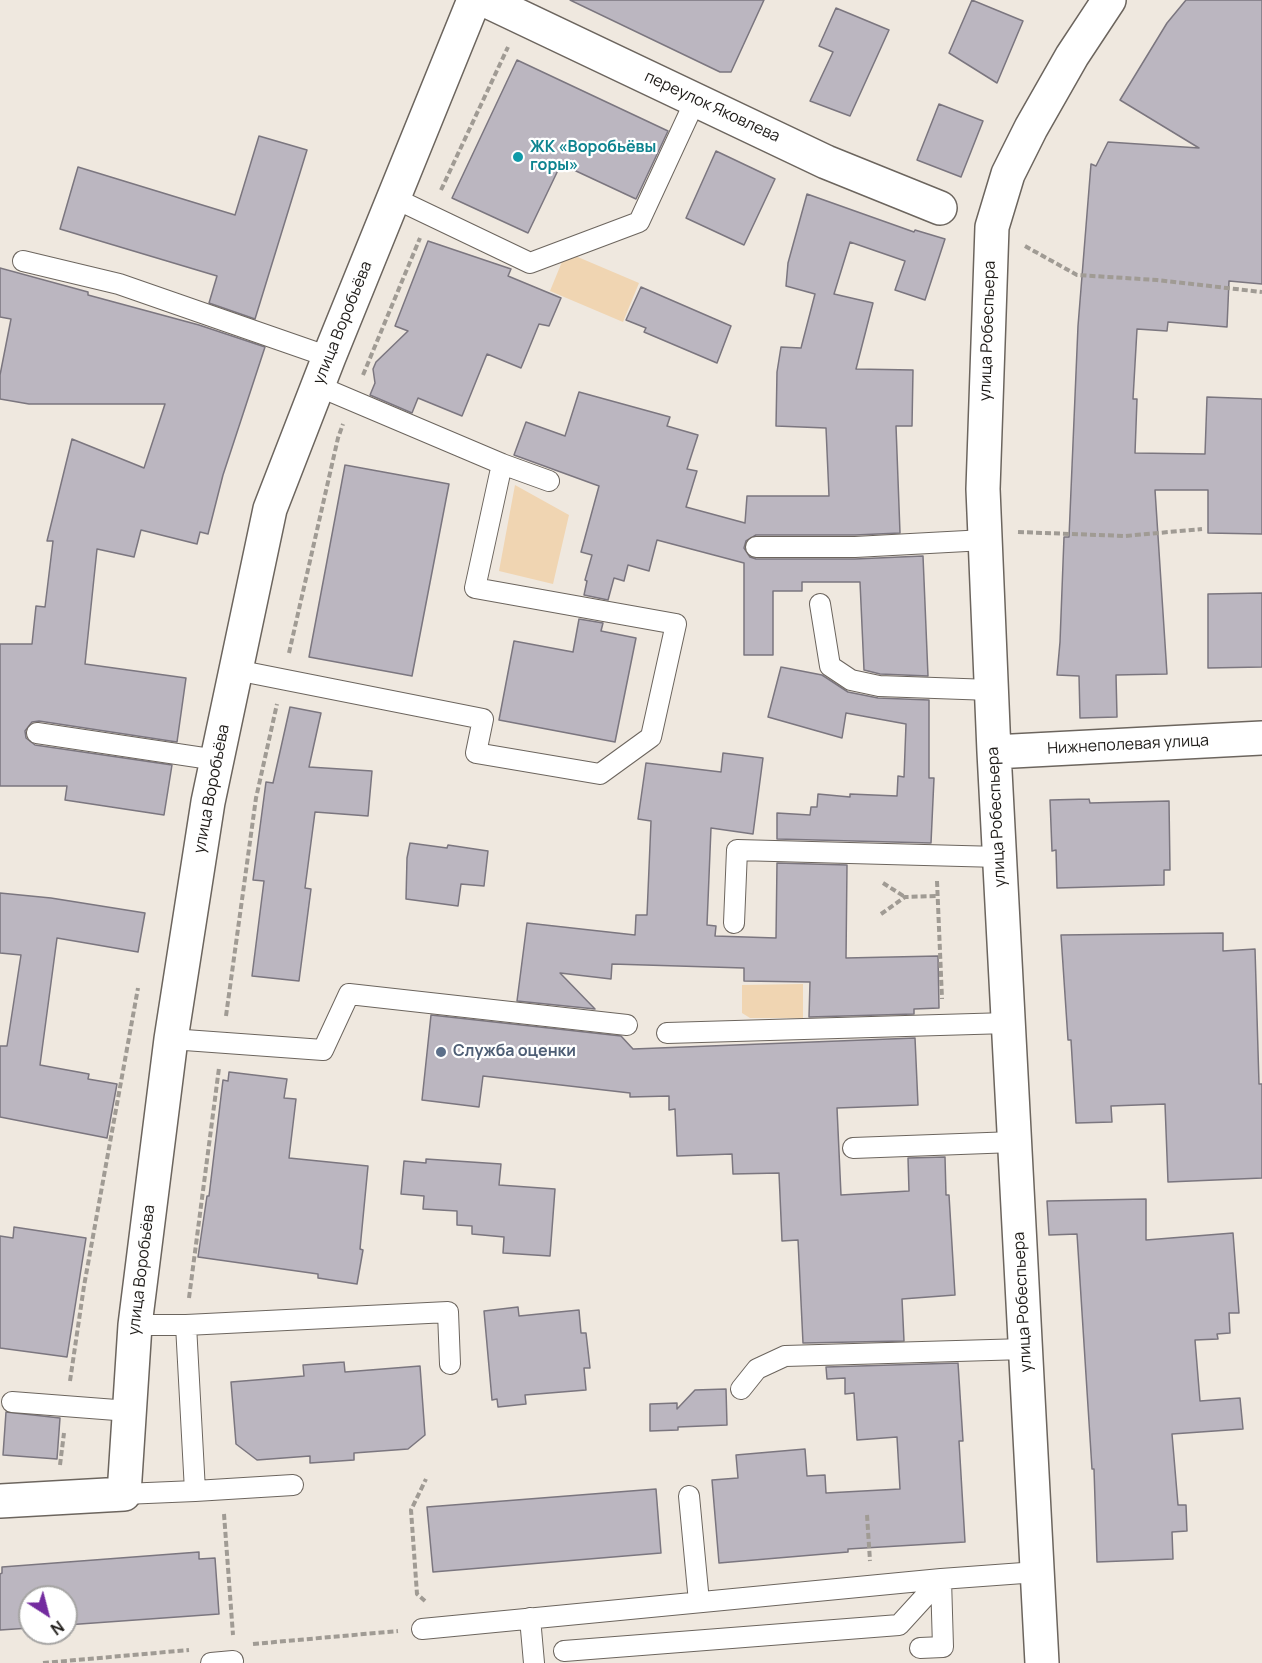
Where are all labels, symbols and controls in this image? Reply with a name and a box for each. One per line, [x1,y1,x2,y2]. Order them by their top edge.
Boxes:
street label: переулок Яковлева [641,67,783,147]
place label: ЖК «Воробьёвы горы» [530,138,656,176]
marker: ЖК «Воробьёвы горы» [511,150,525,164]
street label: улица Воробьёва [310,259,376,387]
street label: улица Робеспьера [976,260,1000,402]
street label: улица Воробьёва [190,723,234,855]
street label: Нижнеполевая улица [1047,731,1209,759]
street label: улица Робеспьера [984,746,1010,888]
place label: Служба оценки [453,1042,576,1062]
marker: Служба оценки [434,1045,448,1059]
street label: улица Воробьёва [124,1204,160,1336]
street label: улица Робеспьера [1010,1231,1036,1373]
north arrow [18,1585,78,1645]
text: N [46,1616,69,1640]

